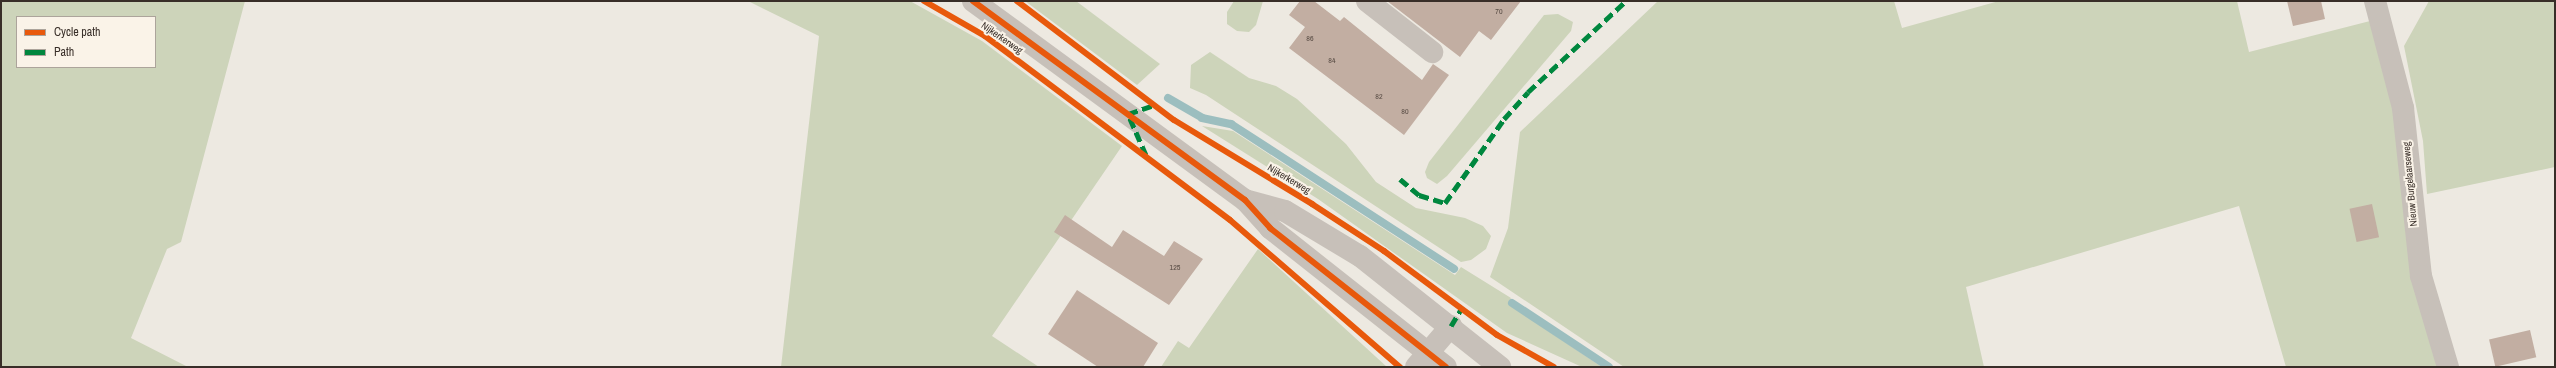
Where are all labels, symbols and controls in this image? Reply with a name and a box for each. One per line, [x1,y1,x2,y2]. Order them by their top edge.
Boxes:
house number: 70 [1495,7,1503,17]
legend [16,16,156,68]
street label: Nijkerkerweg [979,19,1025,57]
text: Cycle path [54,24,101,40]
house number: 86 [1306,34,1314,44]
text: Path [54,44,74,60]
house number: 84 [1328,56,1336,66]
house number: 82 [1375,92,1383,102]
house number: 80 [1401,107,1409,117]
street label: Nieuw Burgelaarseweg [2400,141,2420,227]
street label: Nijkerkerweg [1265,162,1313,196]
house number: 125 [1170,263,1180,273]

